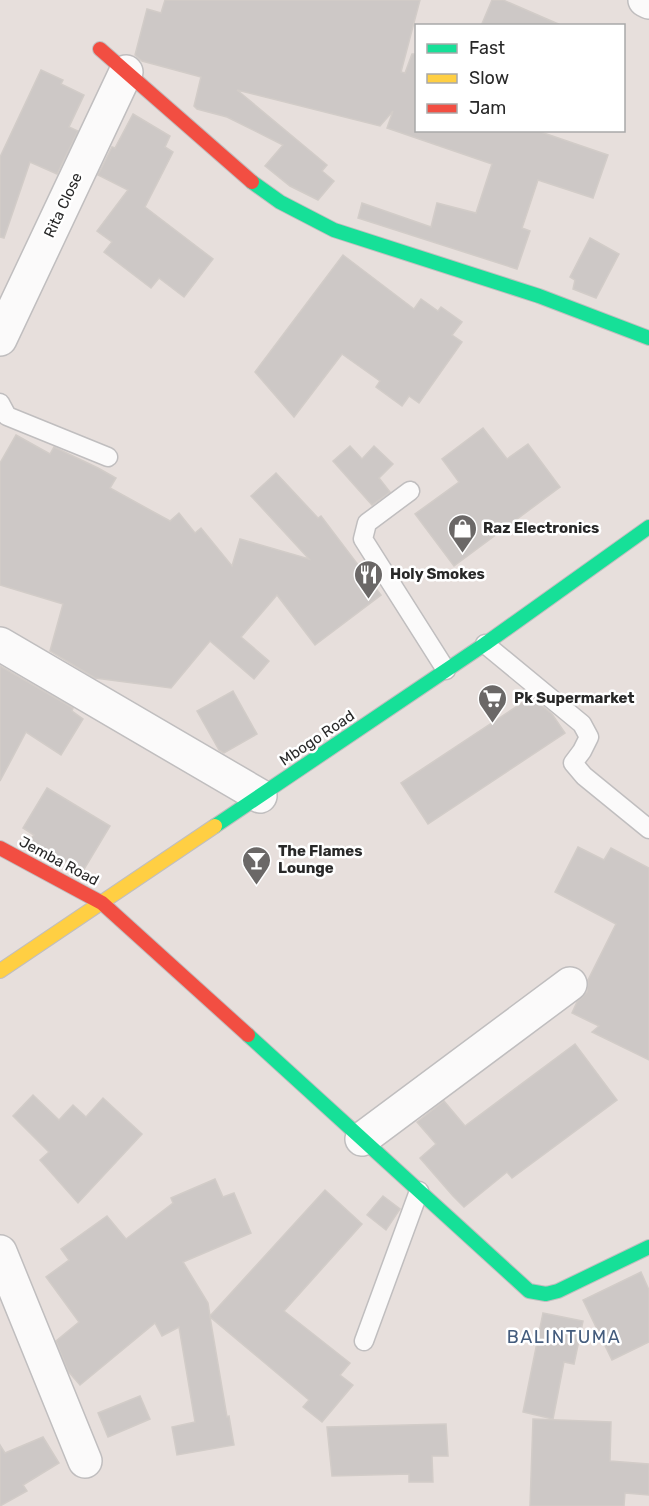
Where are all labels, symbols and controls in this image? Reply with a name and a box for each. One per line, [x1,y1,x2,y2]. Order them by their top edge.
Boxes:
legend [415,24,625,132]
text: Fast [469,37,505,59]
text: Slow [469,67,509,89]
text: Jam [469,97,506,119]
street label: Rita Close [40,170,86,240]
shop icon: Raz Electronics [446,512,478,554]
place label: Raz Electronics [483,519,599,537]
restaurant icon: Holy Smokes [353,558,385,600]
place label: Holy Smokes [390,565,485,583]
supermarket icon: Pk Supermarket [477,682,509,724]
place label: Pk Supermarket [514,689,635,707]
street label: Mbogo Road [276,706,358,770]
street label: Jemba Road [16,832,102,890]
place label: The Flames Lounge [278,842,362,877]
bar icon: The Flames Lounge [241,844,273,886]
district label: BALINTUMA [507,1326,621,1348]

